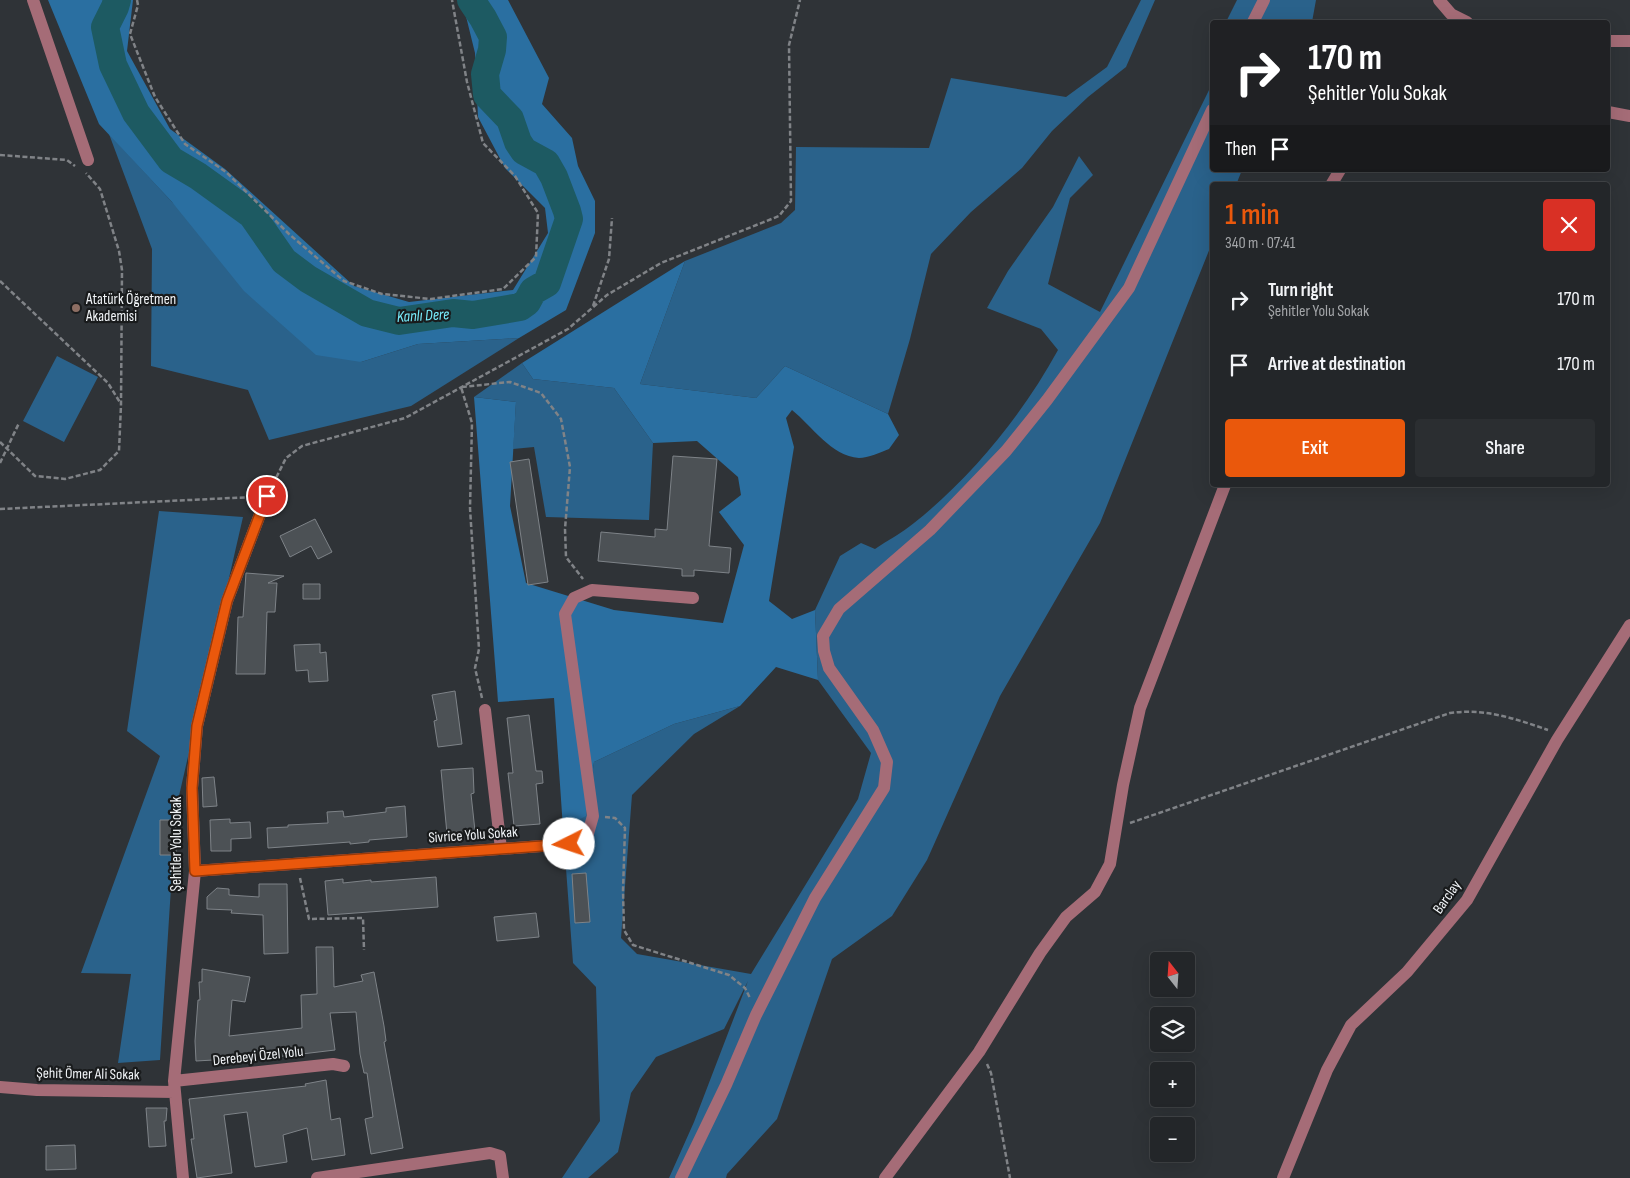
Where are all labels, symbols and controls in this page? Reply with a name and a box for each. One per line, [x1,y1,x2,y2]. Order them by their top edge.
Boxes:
text: 170 m [1308,37,1382,80]
icon: right [1225,40,1290,105]
text: Şehitler Yolu Sokak [1308,80,1447,107]
icon: arrive [1266,135,1294,163]
text: Then [1225,138,1256,161]
text: 1 min [1225,197,1280,233]
button: close [1543,199,1595,251]
text: 340 m · 07:41 [1225,234,1295,253]
text: Turn right [1268,279,1333,302]
icon: right [1225,286,1253,314]
text: 170 m [1557,288,1595,311]
place label: Atatürk Öğretmen Akademisi [85,290,176,326]
marker: Atatürk Öğretmen Akademisi [70,302,82,314]
text: Şehitler Yolu Sokak [1268,302,1369,321]
water label: Kanlı Dere [396,305,450,327]
icon: arrive [1225,351,1253,379]
text: Arrive at destination [1268,353,1406,376]
text: 170 m [1557,353,1595,376]
button: Exit [1225,419,1405,477]
button: Share [1415,419,1595,477]
pin [246,475,288,517]
icon: arrive [253,482,281,510]
street label: Şehitler Yolu Sokak [167,796,186,891]
position arrow [542,817,594,869]
street label: Sivrice Yolu Sokak [428,822,519,848]
street label: Barclay [1429,876,1465,918]
north arrow [1150,952,1195,998]
map controls [1150,952,1195,1162]
button: layers [1150,1007,1195,1052]
street label: Derebeyi Özel Yolu [212,1042,304,1070]
button: + [1150,1062,1195,1107]
street label: Şehit Ömer Ali Sokak [36,1064,140,1084]
button: − [1150,1117,1195,1162]

